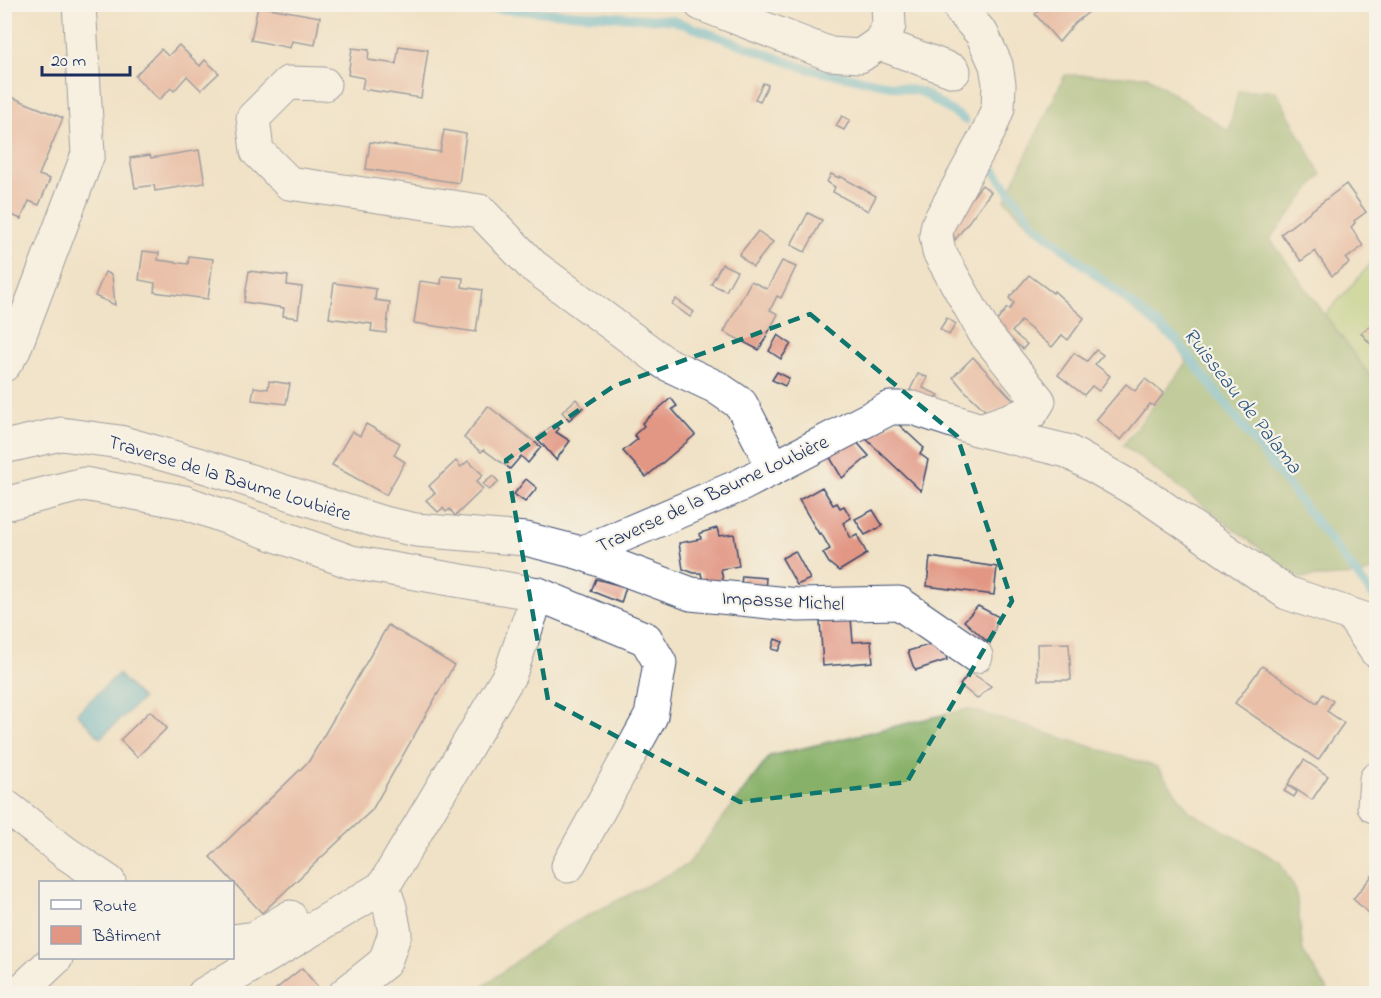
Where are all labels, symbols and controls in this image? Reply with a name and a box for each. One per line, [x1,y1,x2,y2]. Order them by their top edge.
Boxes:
scale bar [42,39,130,77]
text: 20 m [51,49,86,75]
water label: Ruisseau de Palama [1175,322,1308,481]
street label: Traverse de la Baume Loubière [104,429,355,530]
street label: Traverse de la Baume Loubière [592,429,834,562]
street label: Impasse Michel [721,585,845,620]
legend [39,881,234,959]
text: Route [93,894,138,920]
text: Bâtiment [92,924,161,950]

